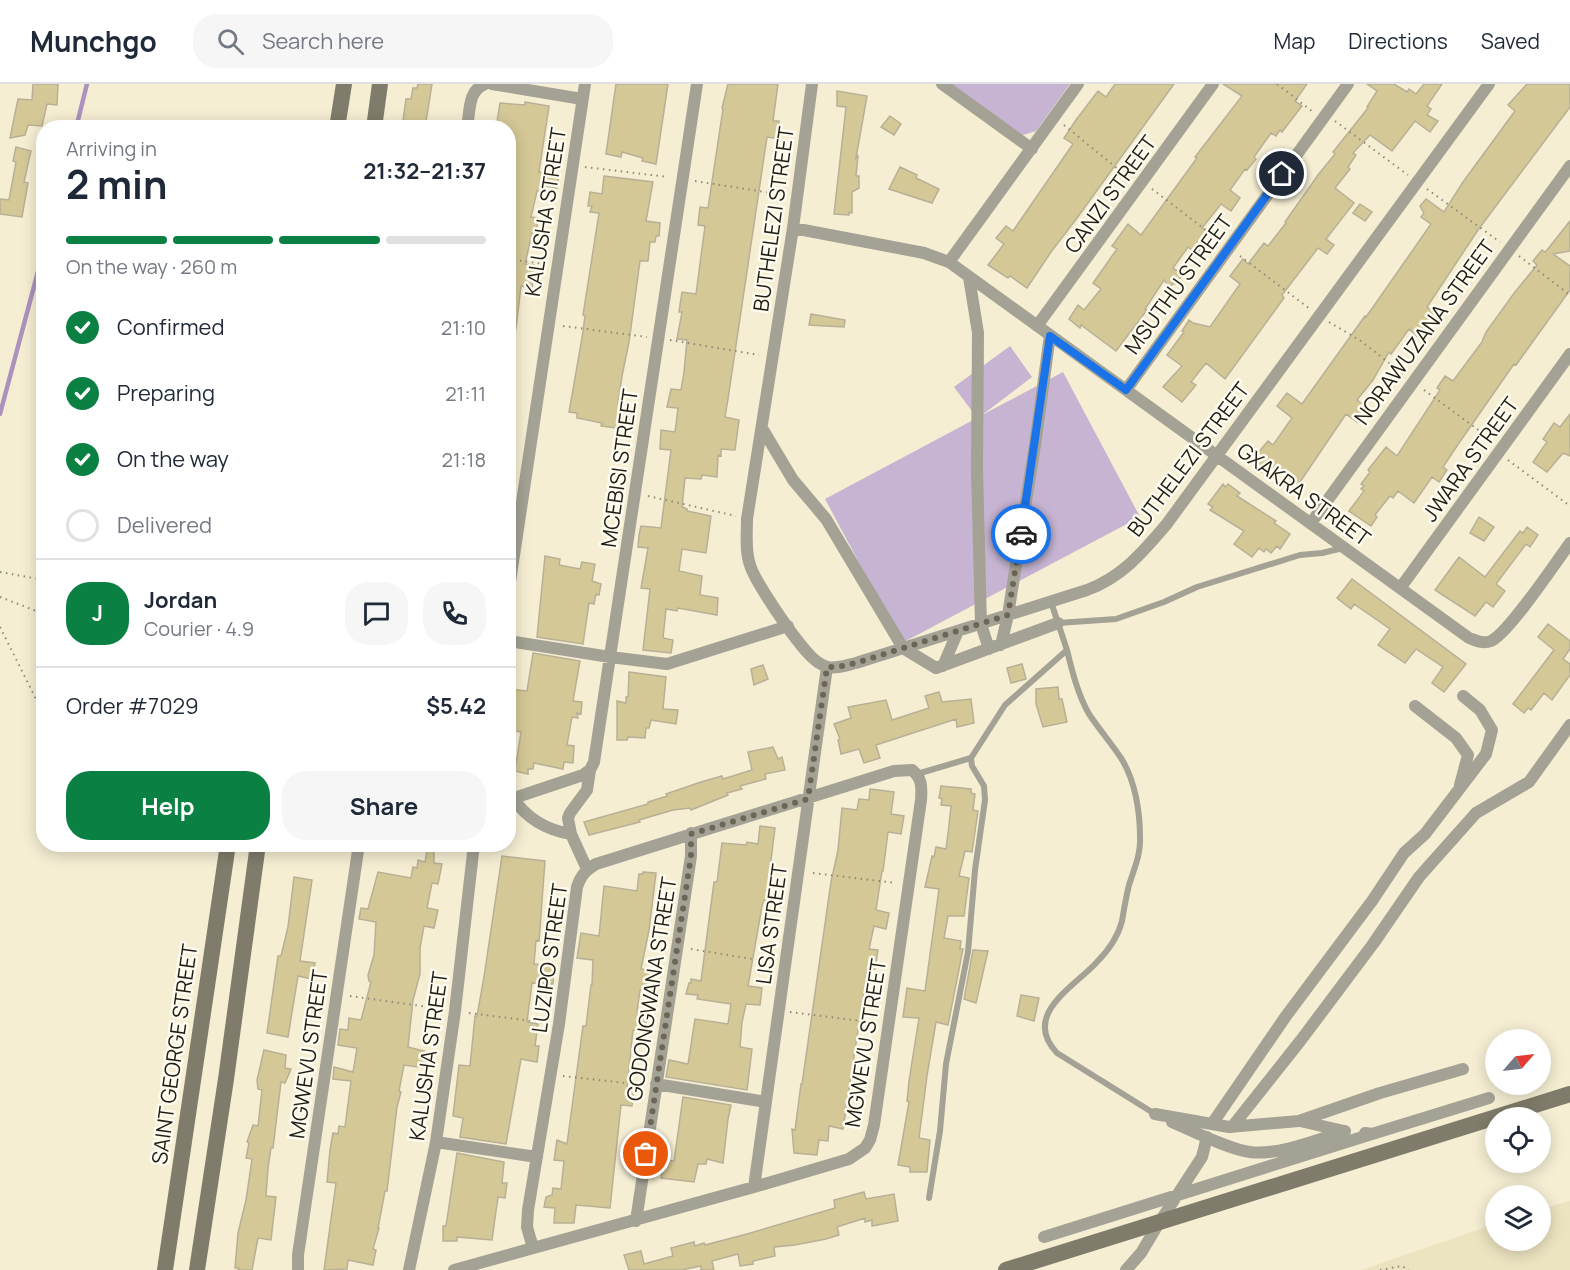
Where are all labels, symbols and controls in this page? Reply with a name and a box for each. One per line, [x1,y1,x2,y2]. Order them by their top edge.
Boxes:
search box [193,14,613,68]
text: Munchgo [30,22,157,60]
icon: search [214,25,247,58]
text: Search here [262,26,384,56]
text: Map [1274,27,1315,55]
text: Directions [1348,27,1448,55]
text: Saved [1481,27,1540,55]
street label: BUTHELEZI STREET [746,124,800,313]
street label: KALUSHA STREET [518,125,572,298]
street label: CANZI STREET [1058,129,1163,259]
text: Arriving in [66,135,157,162]
pin [1256,148,1307,199]
text: 21:32–21:37 [363,156,486,186]
text: 2 min [66,157,167,211]
icon: home [1265,157,1298,190]
street label: MSUTHU STREET [1118,208,1238,360]
street label: NORAWUZANA STREET [1347,233,1501,430]
text: On the way · 260 m [66,253,237,280]
icon: check [66,311,99,344]
text: Confirmed [117,312,225,342]
text: 21:10 [441,314,486,341]
street label: BUTHELEZI STREET [1121,376,1256,542]
icon: check [66,377,99,410]
text: Preparing [117,378,215,408]
text: 21:11 [445,380,486,407]
street label: MCEBISI STREET [594,387,644,549]
street label: JWARA STREET [1415,391,1525,527]
street label: GXAKRA STREET [1232,436,1377,552]
icon: check [66,443,99,476]
text: On the way [117,444,229,474]
text: 21:18 [441,446,486,473]
courier [991,504,1051,564]
text: Delivered [117,510,212,540]
icon: car [1005,518,1038,551]
button: chat [345,582,408,645]
button: phone [423,582,486,645]
text: Jordan [144,585,217,615]
text: J [92,598,103,628]
text: Courier · 4.9 [144,615,254,642]
text: Order #7029 [66,691,199,721]
text: $5.42 [426,691,486,721]
button: Help [66,771,270,840]
button: Share [282,771,486,840]
street label: LISA STREET [749,862,793,986]
street label: GODONGWANA STREET [619,875,683,1103]
street label: LUZIPO STREET [525,881,573,1034]
street label: SAINT GEORGE STREET [145,941,203,1166]
street label: MGWEVU STREET [838,956,892,1129]
street label: MGWEVU STREET [282,967,334,1140]
street label: KALUSHA STREET [402,969,454,1142]
north arrow [1485,1029,1551,1095]
map controls [1485,1029,1551,1251]
button: locate [1485,1107,1551,1173]
pin [620,1128,671,1179]
icon: bag [629,1137,662,1170]
button: layers [1485,1185,1551,1251]

